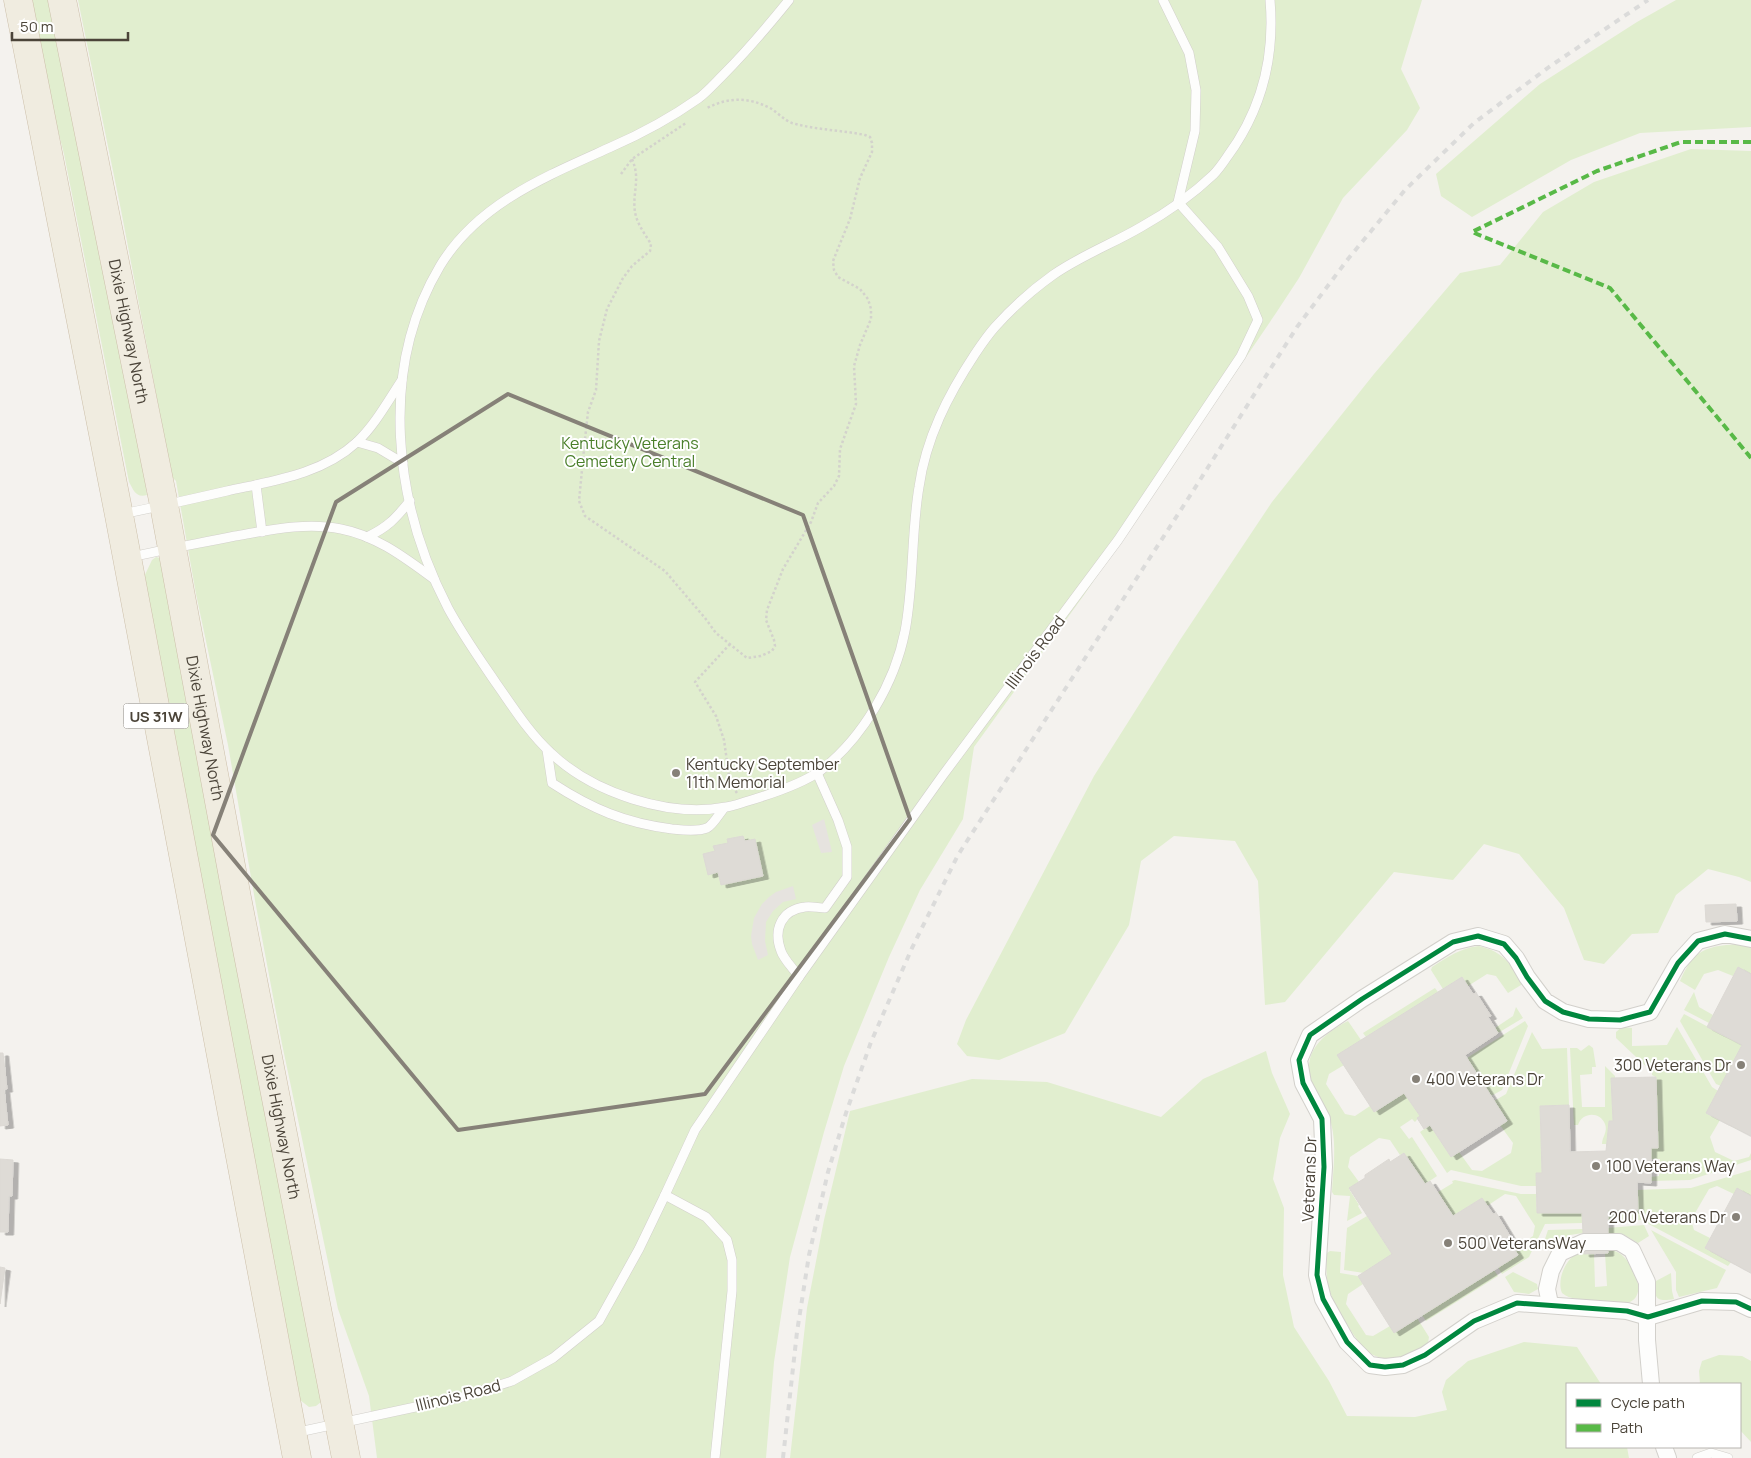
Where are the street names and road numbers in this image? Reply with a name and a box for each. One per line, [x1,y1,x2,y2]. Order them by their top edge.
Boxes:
street label: Dixie Highway North [104,257,154,406]
street label: Illinois Road [1000,611,1070,693]
street label: Dixie Highway North [181,654,230,802]
road number: US 31W [124,704,188,728]
street label: Dixie Highway North [257,1053,306,1201]
street label: Veterans Dr [1297,1136,1321,1222]
street label: lllinois Road [413,1374,503,1416]

